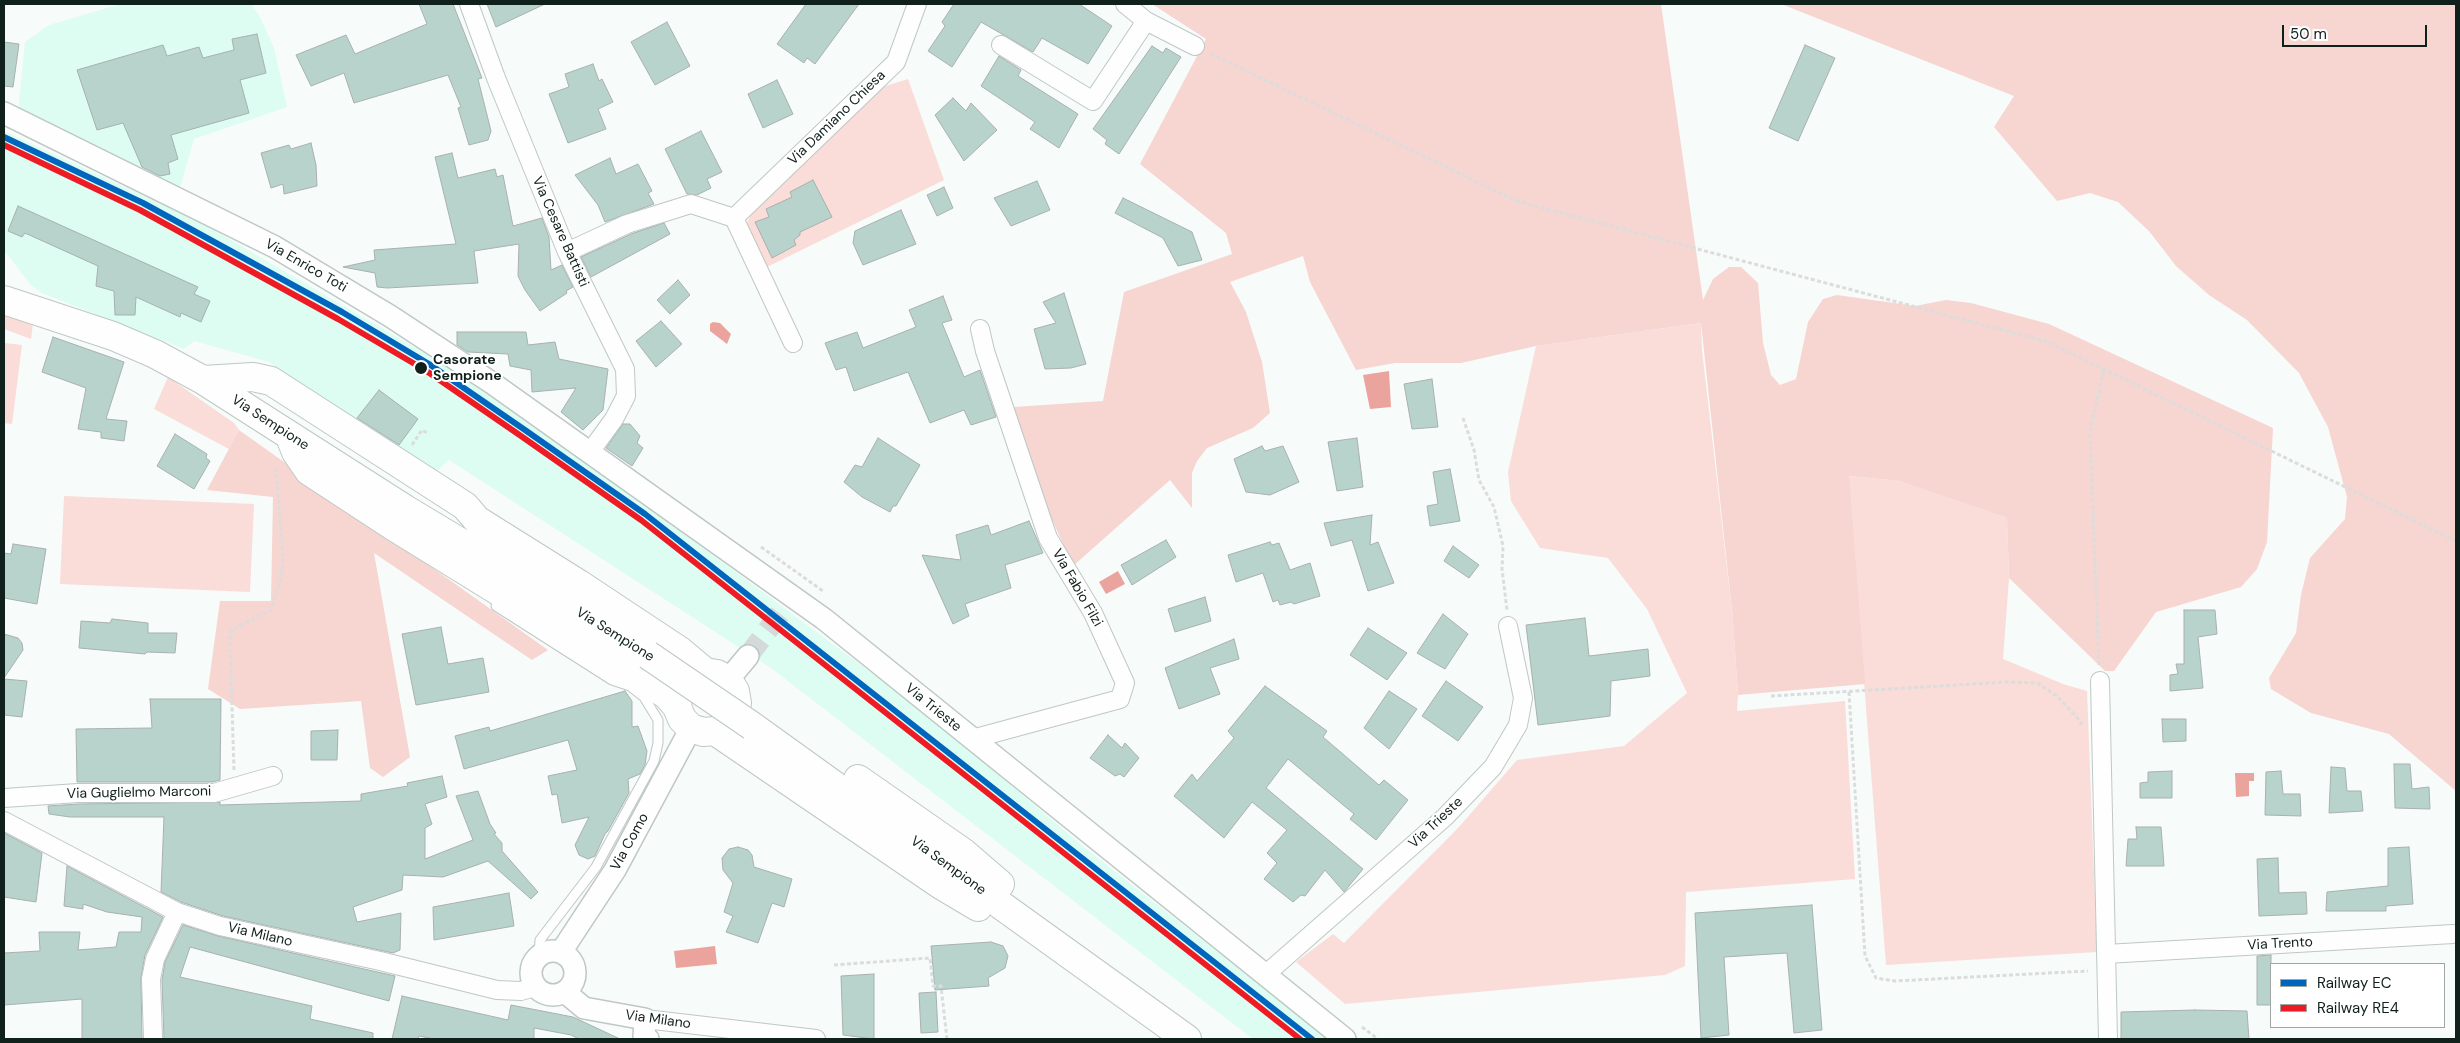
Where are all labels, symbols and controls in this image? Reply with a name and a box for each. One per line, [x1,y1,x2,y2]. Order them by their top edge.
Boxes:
scale bar [2285,15,2430,47]
text: 50 m [2290,24,2327,44]
street label: Via Damiano Chiesa [785,67,889,169]
street label: Via Cesare Battisti [528,174,592,290]
street label: Via Enrico Toti [262,236,350,296]
place label: Casorate Sempione [433,352,502,384]
marker: Casorate Sempione [413,360,429,376]
street label: Via Sempione [228,392,312,454]
street label: Via Fabio Filzi [1048,546,1106,630]
street label: Via Sempione [573,604,657,666]
street label: Via Trieste [901,680,965,736]
street label: Via Guglielmo Marconi [67,783,211,803]
street label: Via Trieste [1406,794,1466,852]
street label: Via Como [607,810,653,874]
street label: Via Sempione [907,833,989,899]
street label: Via Milano [226,919,294,951]
street label: Via Trento [2247,934,2313,954]
legend [2270,963,2445,1028]
text: Railway EC [2317,973,2391,993]
text: Railway RE4 [2317,998,2399,1018]
street label: Via Milano [624,1007,692,1033]

